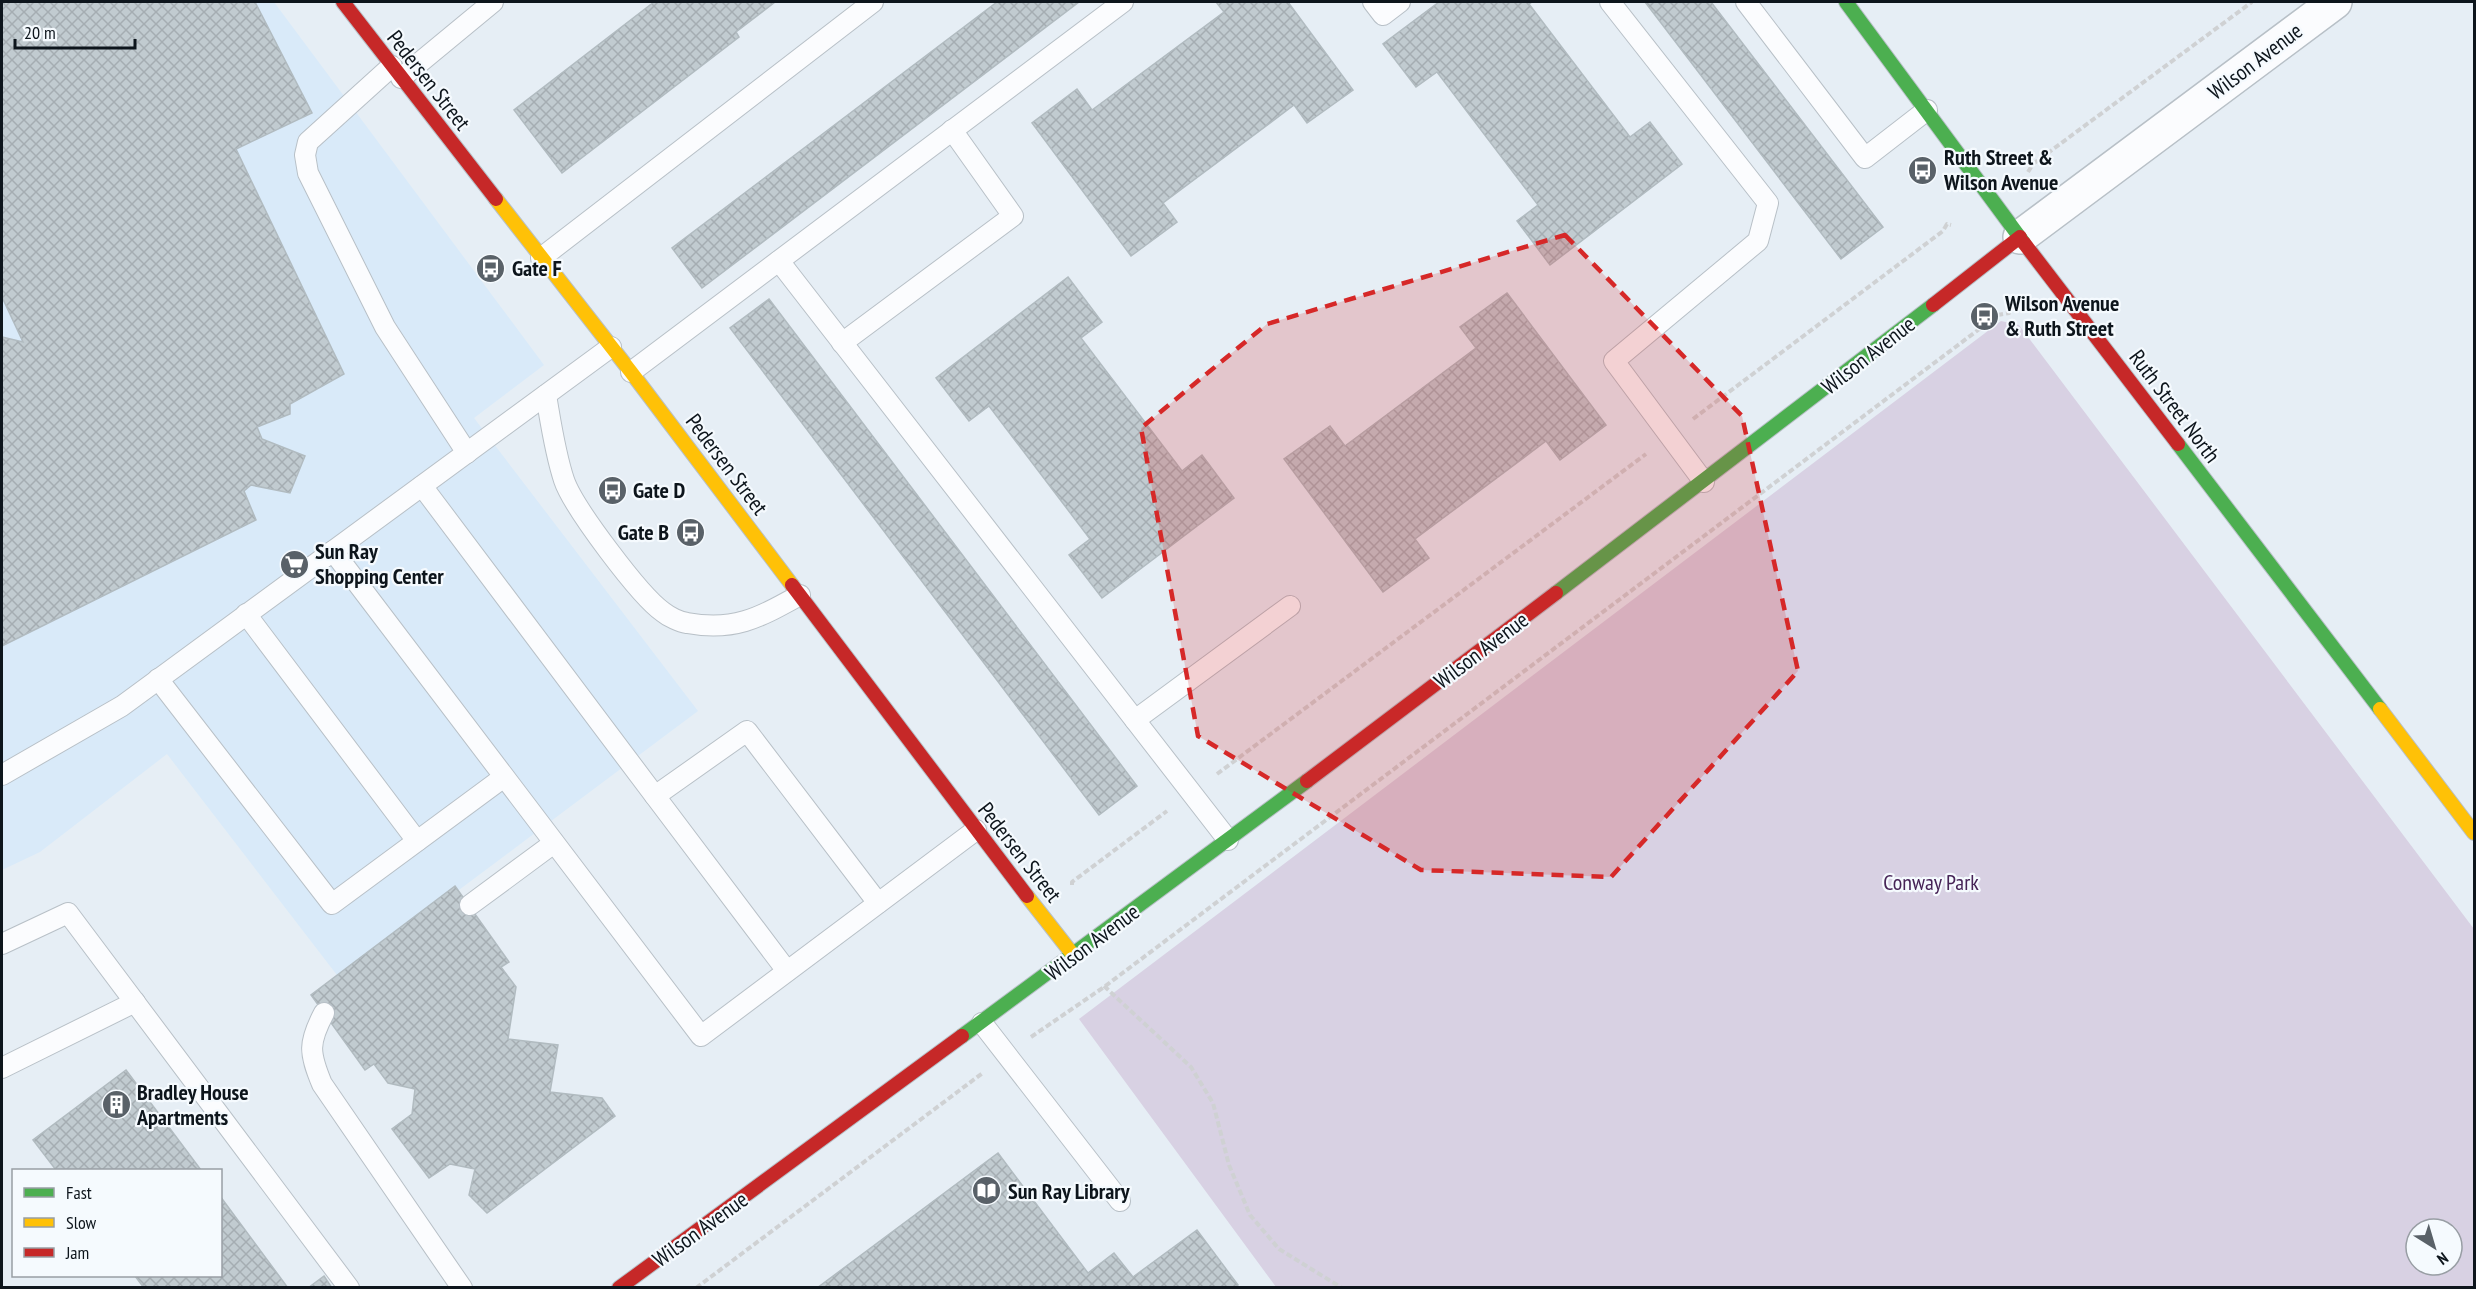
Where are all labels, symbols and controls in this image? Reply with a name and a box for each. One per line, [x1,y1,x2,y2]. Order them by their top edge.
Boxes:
scale bar [15,12,135,50]
street label: Wilson Avenue [2202,16,2308,106]
text: 20 m [24,21,56,44]
street label: Pedersen Street [381,24,477,136]
place label: Ruth Street & Wilson Avenue [1943,143,2058,196]
bus stop icon: Ruth Street & Wilson Avenue [1907,154,1939,186]
bus stop icon: Gate F [475,252,507,284]
place label: Gate F [512,254,562,282]
place label: Wilson Avenue & Ruth Street [2004,289,2119,342]
bus stop icon: Wilson Avenue & Ruth Street [1968,300,2000,332]
street label: Wilson Avenue [1816,310,1920,400]
street label: Ruth Street North [2123,344,2227,468]
street label: Pedersen Street [680,408,774,520]
bus stop icon: Gate D [596,474,628,506]
place label: Gate D [633,476,685,504]
bus stop icon: Gate B [674,516,706,548]
place label: Gate B [618,518,669,546]
place label: Sun Ray Shopping Center [315,537,444,590]
supermarket icon: Sun Ray Shopping Center [278,548,310,580]
street label: Wilson Avenue [1428,605,1534,695]
street label: Pedersen Street [972,796,1068,908]
park label: Conway Park [1883,868,1979,896]
street label: Wilson Avenue [1039,897,1145,987]
place label: Bradley House Apartments [136,1078,249,1131]
building icon: Bradley House Apartments [100,1089,132,1121]
legend [12,1169,222,1277]
library icon: Sun Ray Library [971,1175,1003,1207]
place label: Sun Ray Library [1008,1177,1131,1205]
text: Fast [66,1181,92,1204]
street label: Wilson Avenue [647,1185,753,1273]
text: Slow [66,1211,97,1234]
north arrow [2404,1217,2464,1277]
text: Jam [65,1241,89,1264]
text: N [2434,1248,2452,1270]

